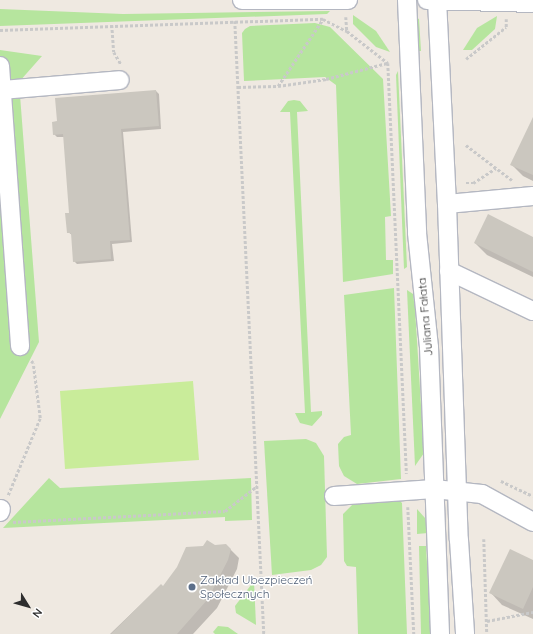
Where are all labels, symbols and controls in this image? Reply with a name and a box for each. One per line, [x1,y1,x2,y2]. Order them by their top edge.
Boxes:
street label: Juliana Fałata [414,277,436,357]
place label: Zakład Ubezpieczeń Społecznych [200,573,313,601]
marker: Zakład Ubezpieczeń Społecznych [187,582,197,592]
north arrow [8,586,48,626]
text: N [30,606,46,621]

